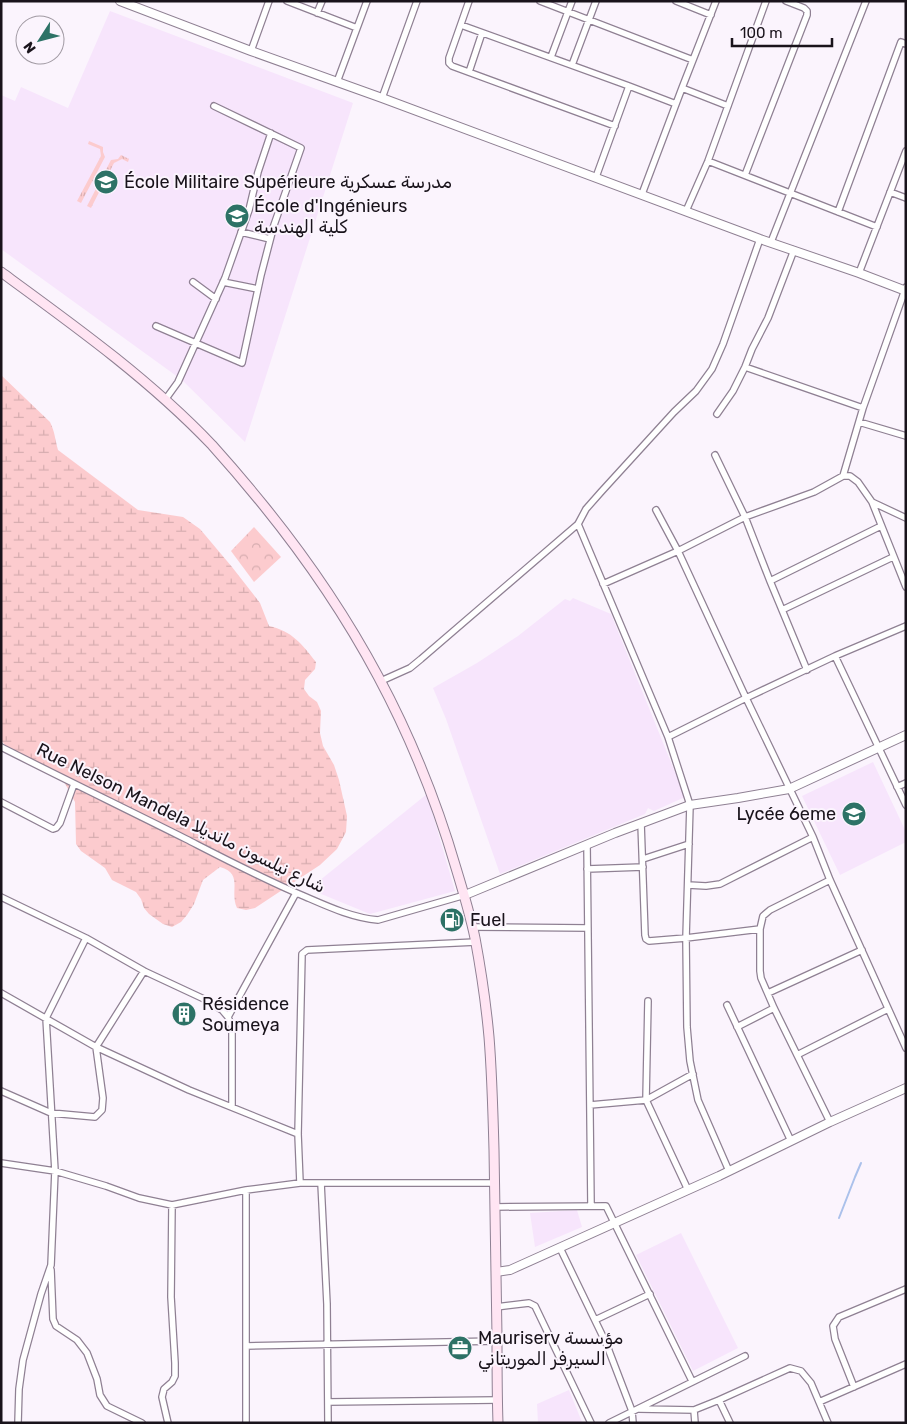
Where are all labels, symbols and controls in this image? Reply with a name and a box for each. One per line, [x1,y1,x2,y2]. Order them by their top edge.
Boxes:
north arrow [15,15,65,65]
scale bar [732,15,832,47]
text: 100 m [740,24,782,42]
text: N [20,38,40,56]
school or university icon: École Militaire Supérieure مدرسة عسكرية [93,169,119,195]
place label: École Militaire Supérieure مدرسة عسكرية [124,171,452,193]
place label: École d'Ingénieurs كلية الهندسة [254,195,407,238]
school or university icon: École d'Ingénieurs كلية الهندسة [224,203,250,229]
street label: Rue Nelson Mandela شارع نيلسون مانديلا [33,738,329,899]
school or university icon: Lycée 6eme [841,801,867,827]
place label: Lycée 6eme [736,803,836,825]
fuel station icon: Fuel [439,907,465,933]
place label: Fuel [470,909,506,931]
place label: Résidence Soumeya [202,993,289,1036]
building icon: Résidence Soumeya [171,1001,197,1027]
place label: Mauriserv مؤسسة السيرفر الموريتاني [478,1327,623,1372]
office icon: Mauriserv مؤسسة السيرفر الموريتاني [447,1335,473,1361]

